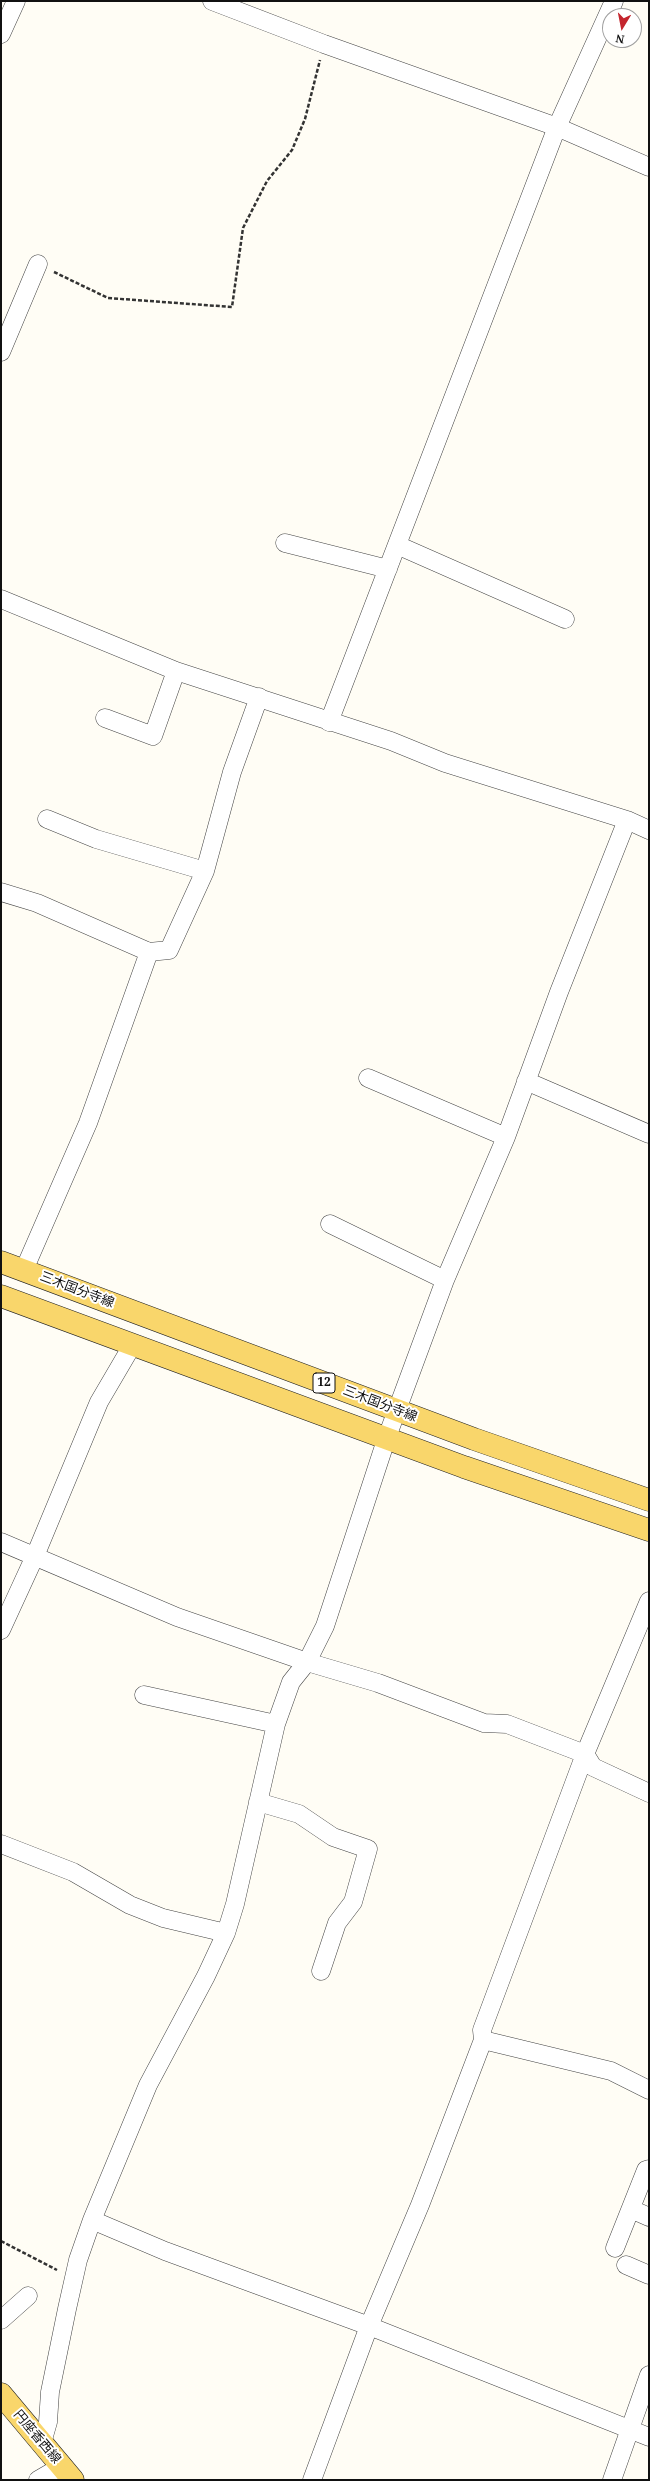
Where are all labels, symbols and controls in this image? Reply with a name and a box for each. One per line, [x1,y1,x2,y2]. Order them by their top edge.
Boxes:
north arrow [602,8,642,48]
text: N [614,31,626,47]
street label: 三木国分寺線 [38,1269,116,1311]
road number: 12 [313,1373,335,1393]
street label: 三木国分寺線 [341,1383,419,1425]
street label: 円座香西線 [10,2407,64,2467]

